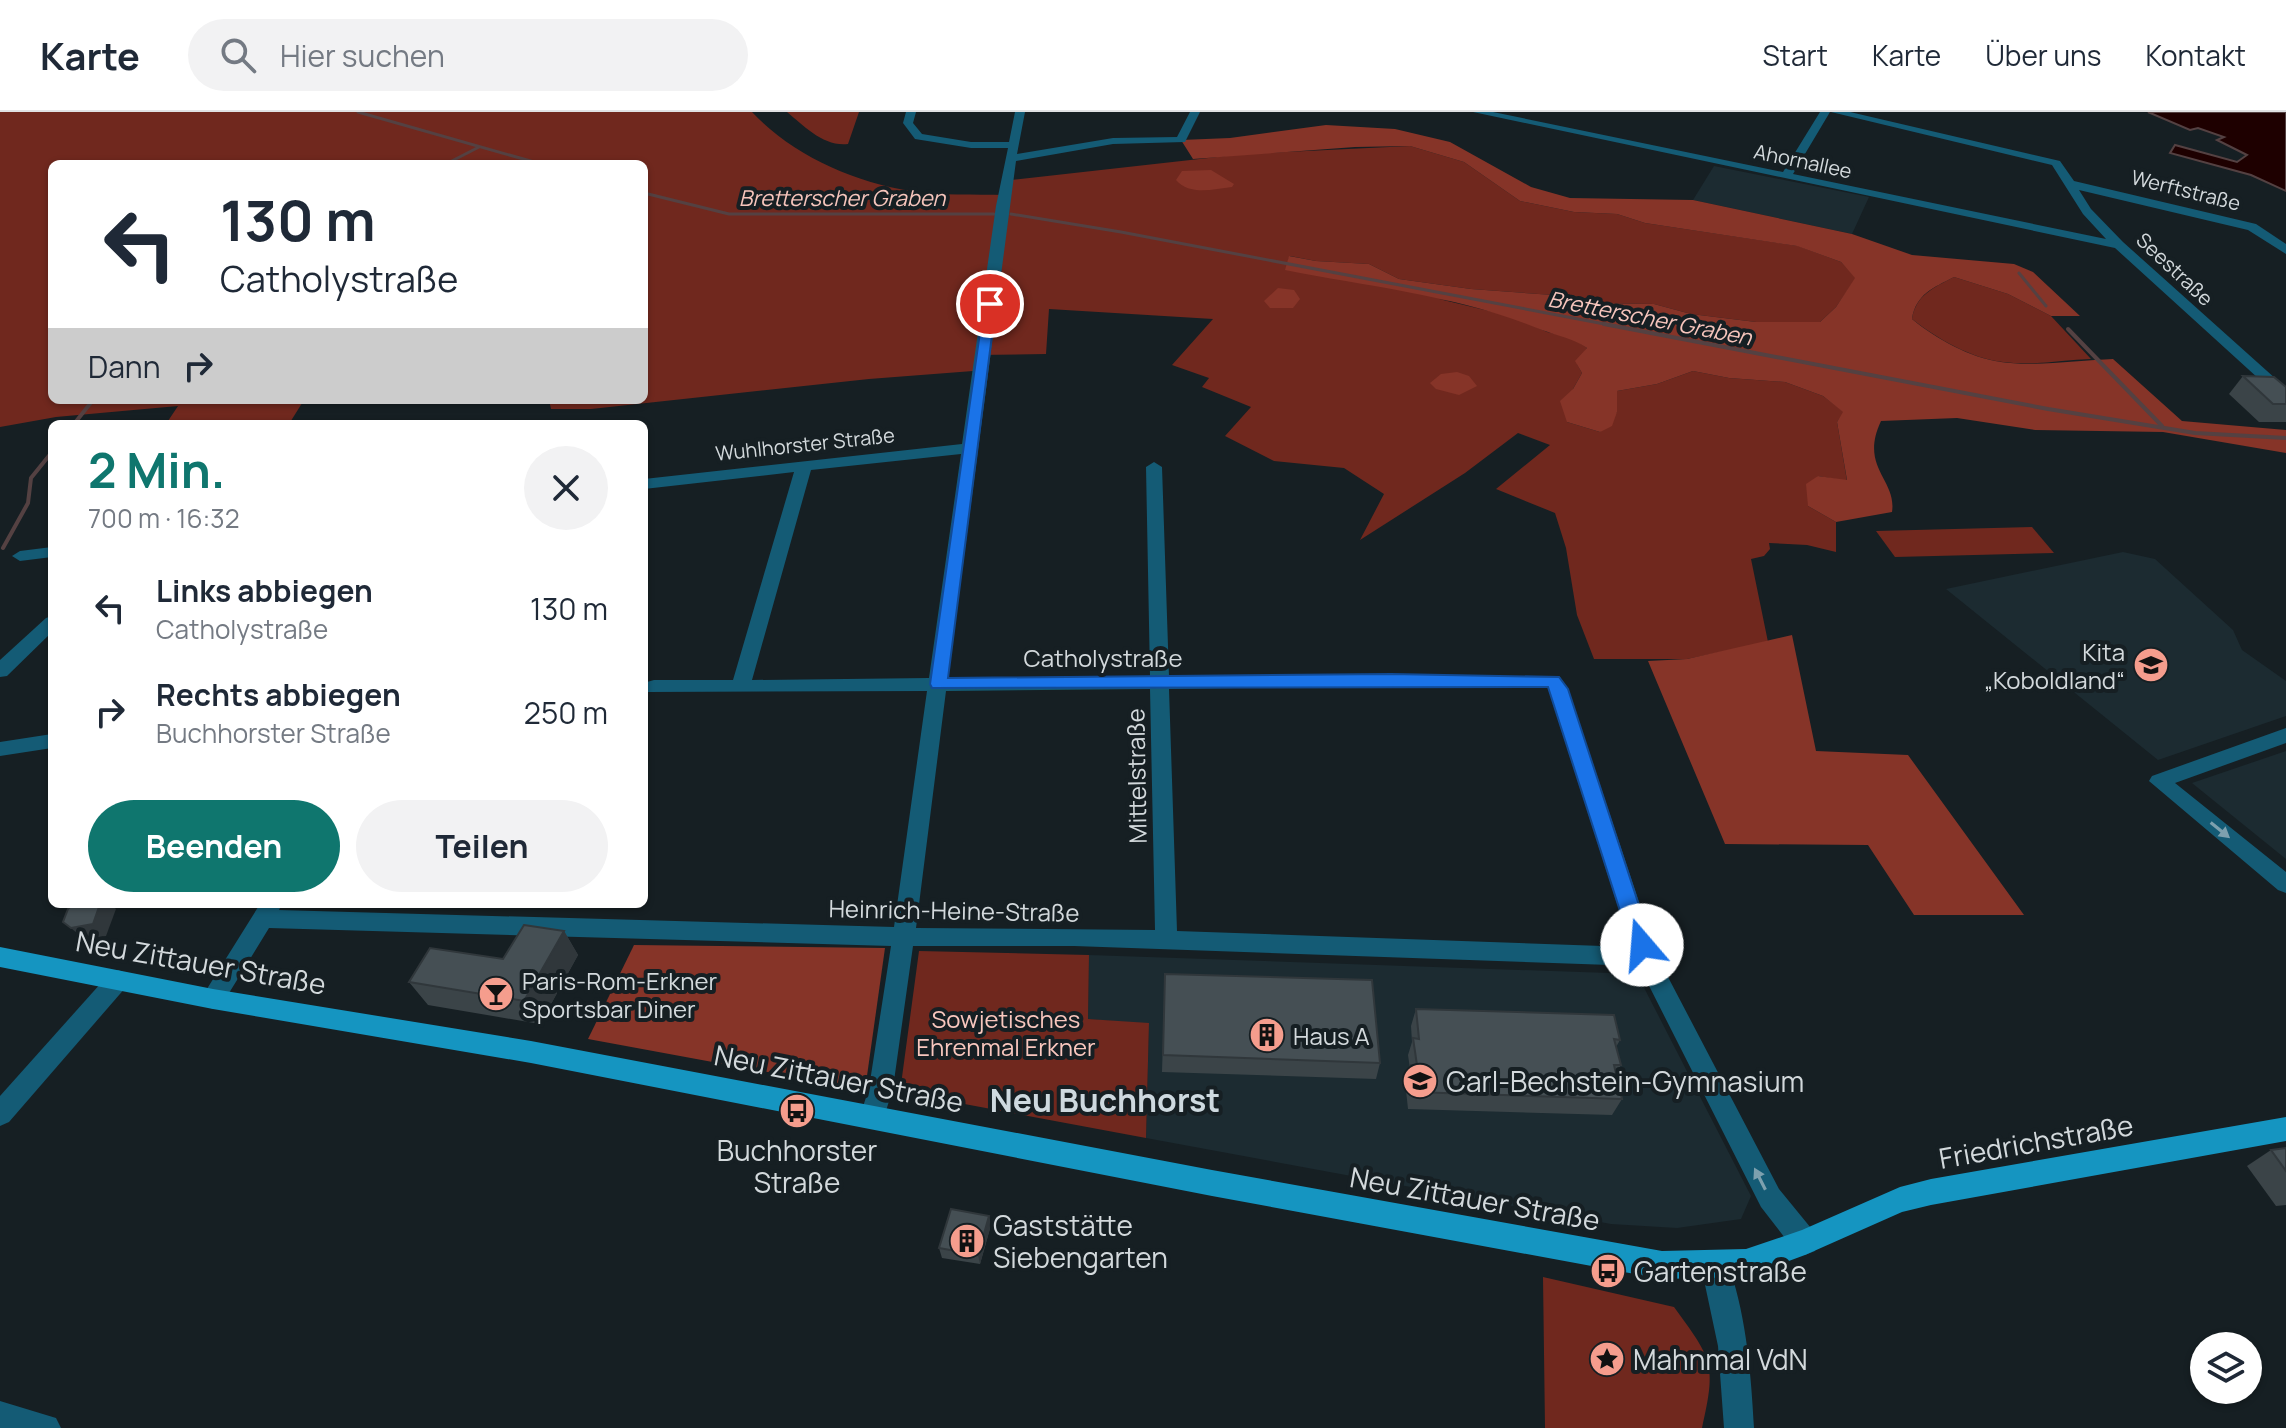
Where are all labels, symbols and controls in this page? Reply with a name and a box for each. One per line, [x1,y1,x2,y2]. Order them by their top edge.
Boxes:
search box [188,19,748,91]
text: Karte [40,29,140,81]
icon: search [216,33,260,77]
text: Hier suchen [280,35,445,76]
text: Start [1763,36,1828,74]
text: Karte [1872,36,1941,74]
text: Über uns [1985,36,2101,74]
text: Kontakt [2145,36,2246,74]
street label: Ahornallee [1752,137,1854,185]
street label: Werftstraße [2129,163,2243,217]
text: 130 m [220,181,376,258]
water label: Bretterscher Graben [739,183,946,213]
icon: left [88,192,192,296]
street label: Seestraße [2131,226,2219,312]
text: Catholystraße [220,254,458,303]
pin [956,270,1024,338]
icon: arrive [968,282,1012,326]
water label: Bretterscher Graben [1546,284,1755,353]
icon: right [176,344,220,388]
text: Dann [88,346,160,387]
street label: Wuhlhorster Straße [714,421,896,467]
text: 2 Min. [88,437,225,502]
button: close [524,446,608,530]
text: 700 m · 16:32 [88,500,240,536]
text: Links abbiegen [156,570,373,611]
icon: left [88,586,132,630]
text: 130 m [530,588,608,629]
text: Catholystraße [156,611,328,647]
place label: Kita „Koboldland“ [1984,635,2125,696]
street label: Catholystraße [1024,641,1182,674]
school or university icon: Kita „Koboldland“ [2132,646,2170,684]
text: Rechts abbiegen [156,674,401,715]
icon: right [88,690,132,734]
text: 250 m [524,692,608,733]
street label: Mittelstraße [1118,708,1154,844]
text: Buchhorster Straße [156,715,391,751]
button: Beenden [88,800,340,892]
button: Teilen [356,800,608,892]
one-way arrow [2210,821,2230,838]
street label: Heinrich-Heine-Straße [828,891,1080,929]
position arrow [1600,903,1684,987]
street label: Neu Zittauer Straße [73,921,329,1003]
place label: Paris-Rom-Erkner Sportsbar Diner [522,964,717,1025]
bar icon: Paris-Rom-Erkner Sportsbar Diner [477,975,515,1013]
park label: Sowjetisches Ehrenmal Erkner [916,1002,1096,1063]
building icon: Haus A [1248,1016,1286,1054]
place label: Haus A [1293,1019,1370,1052]
street label: Neu Zittauer Straße [711,1035,967,1121]
school or university icon: Carl-Bechstein-Gymnasium [1401,1062,1439,1100]
place label: Carl-Bechstein-Gymnasium [1446,1062,1804,1100]
district label: Neu Buchhorst [990,1078,1220,1122]
bus stop icon: Buchhorster Straße [778,1092,816,1130]
street label: Friedrichstraße [1936,1105,2136,1177]
place label: Buchhorster Straße [717,1131,877,1201]
street label: Neu Zittauer Straße [1347,1157,1603,1239]
one-way arrow [1753,1167,1767,1190]
place label: Gaststätte Siebengarten [993,1206,1168,1276]
building icon: Gaststätte Siebengarten [948,1222,986,1260]
bus stop icon: Gartenstraße [1589,1252,1627,1290]
place label: Gartenstraße [1634,1252,1807,1290]
map controls [2190,1332,2262,1404]
button: layers [2190,1332,2262,1404]
place icon: Mahnmal VdN [1588,1340,1626,1378]
place label: Mahnmal VdN [1633,1340,1808,1378]

